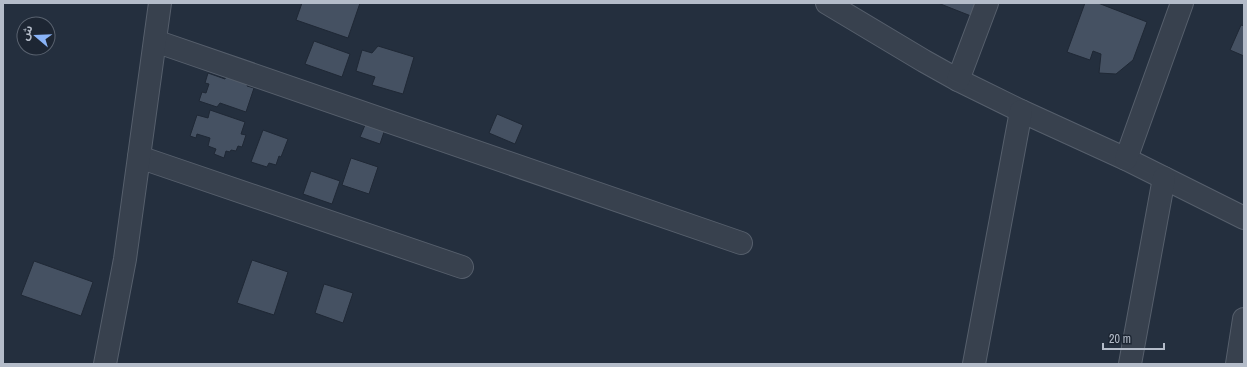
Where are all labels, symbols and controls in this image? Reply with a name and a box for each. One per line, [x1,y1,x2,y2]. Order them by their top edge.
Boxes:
north arrow [16,16,56,56]
text: ش [17,23,36,42]
scale bar [1103,325,1164,351]
text: 20 m [1109,331,1131,347]

